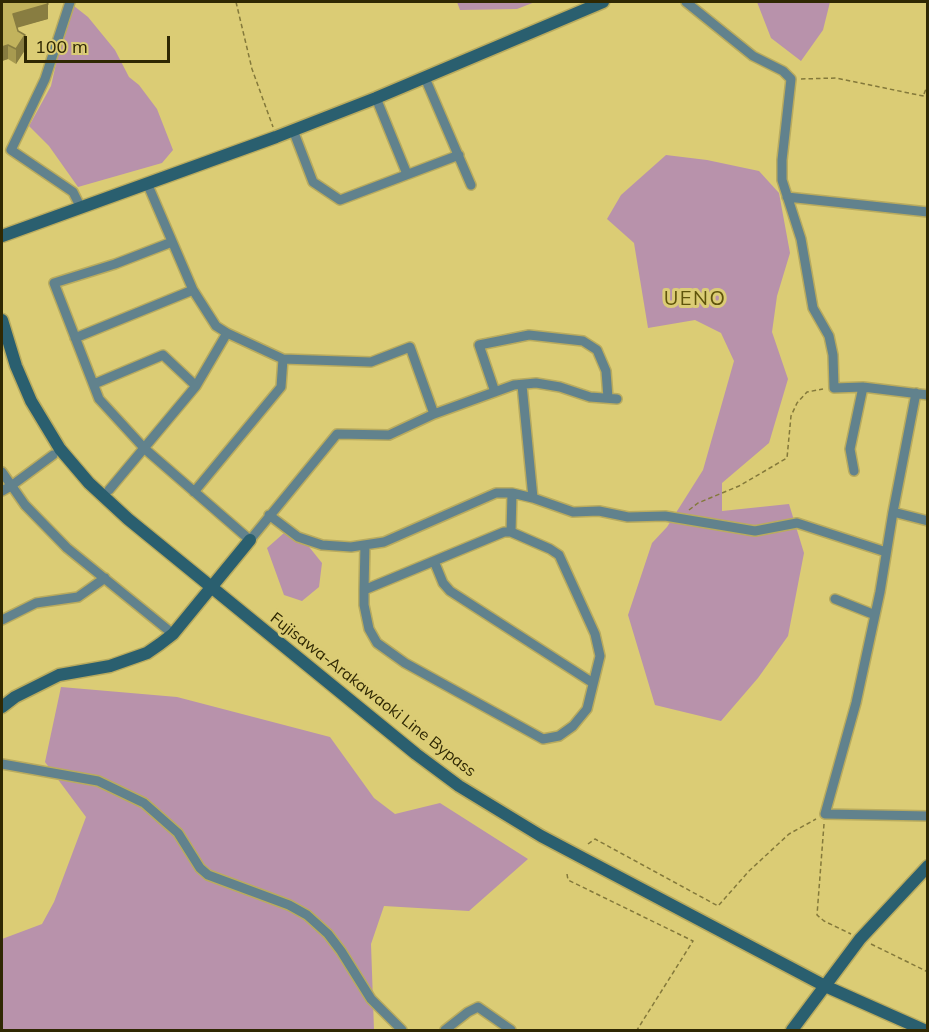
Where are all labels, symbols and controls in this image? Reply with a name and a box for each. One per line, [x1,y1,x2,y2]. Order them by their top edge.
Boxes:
scale bar [27,24,172,62]
text: 100 m [35,35,88,58]
district label: UENO [664,287,726,311]
street label: Fujisawa-Arakawaoki Line Bypass [266,609,480,781]

